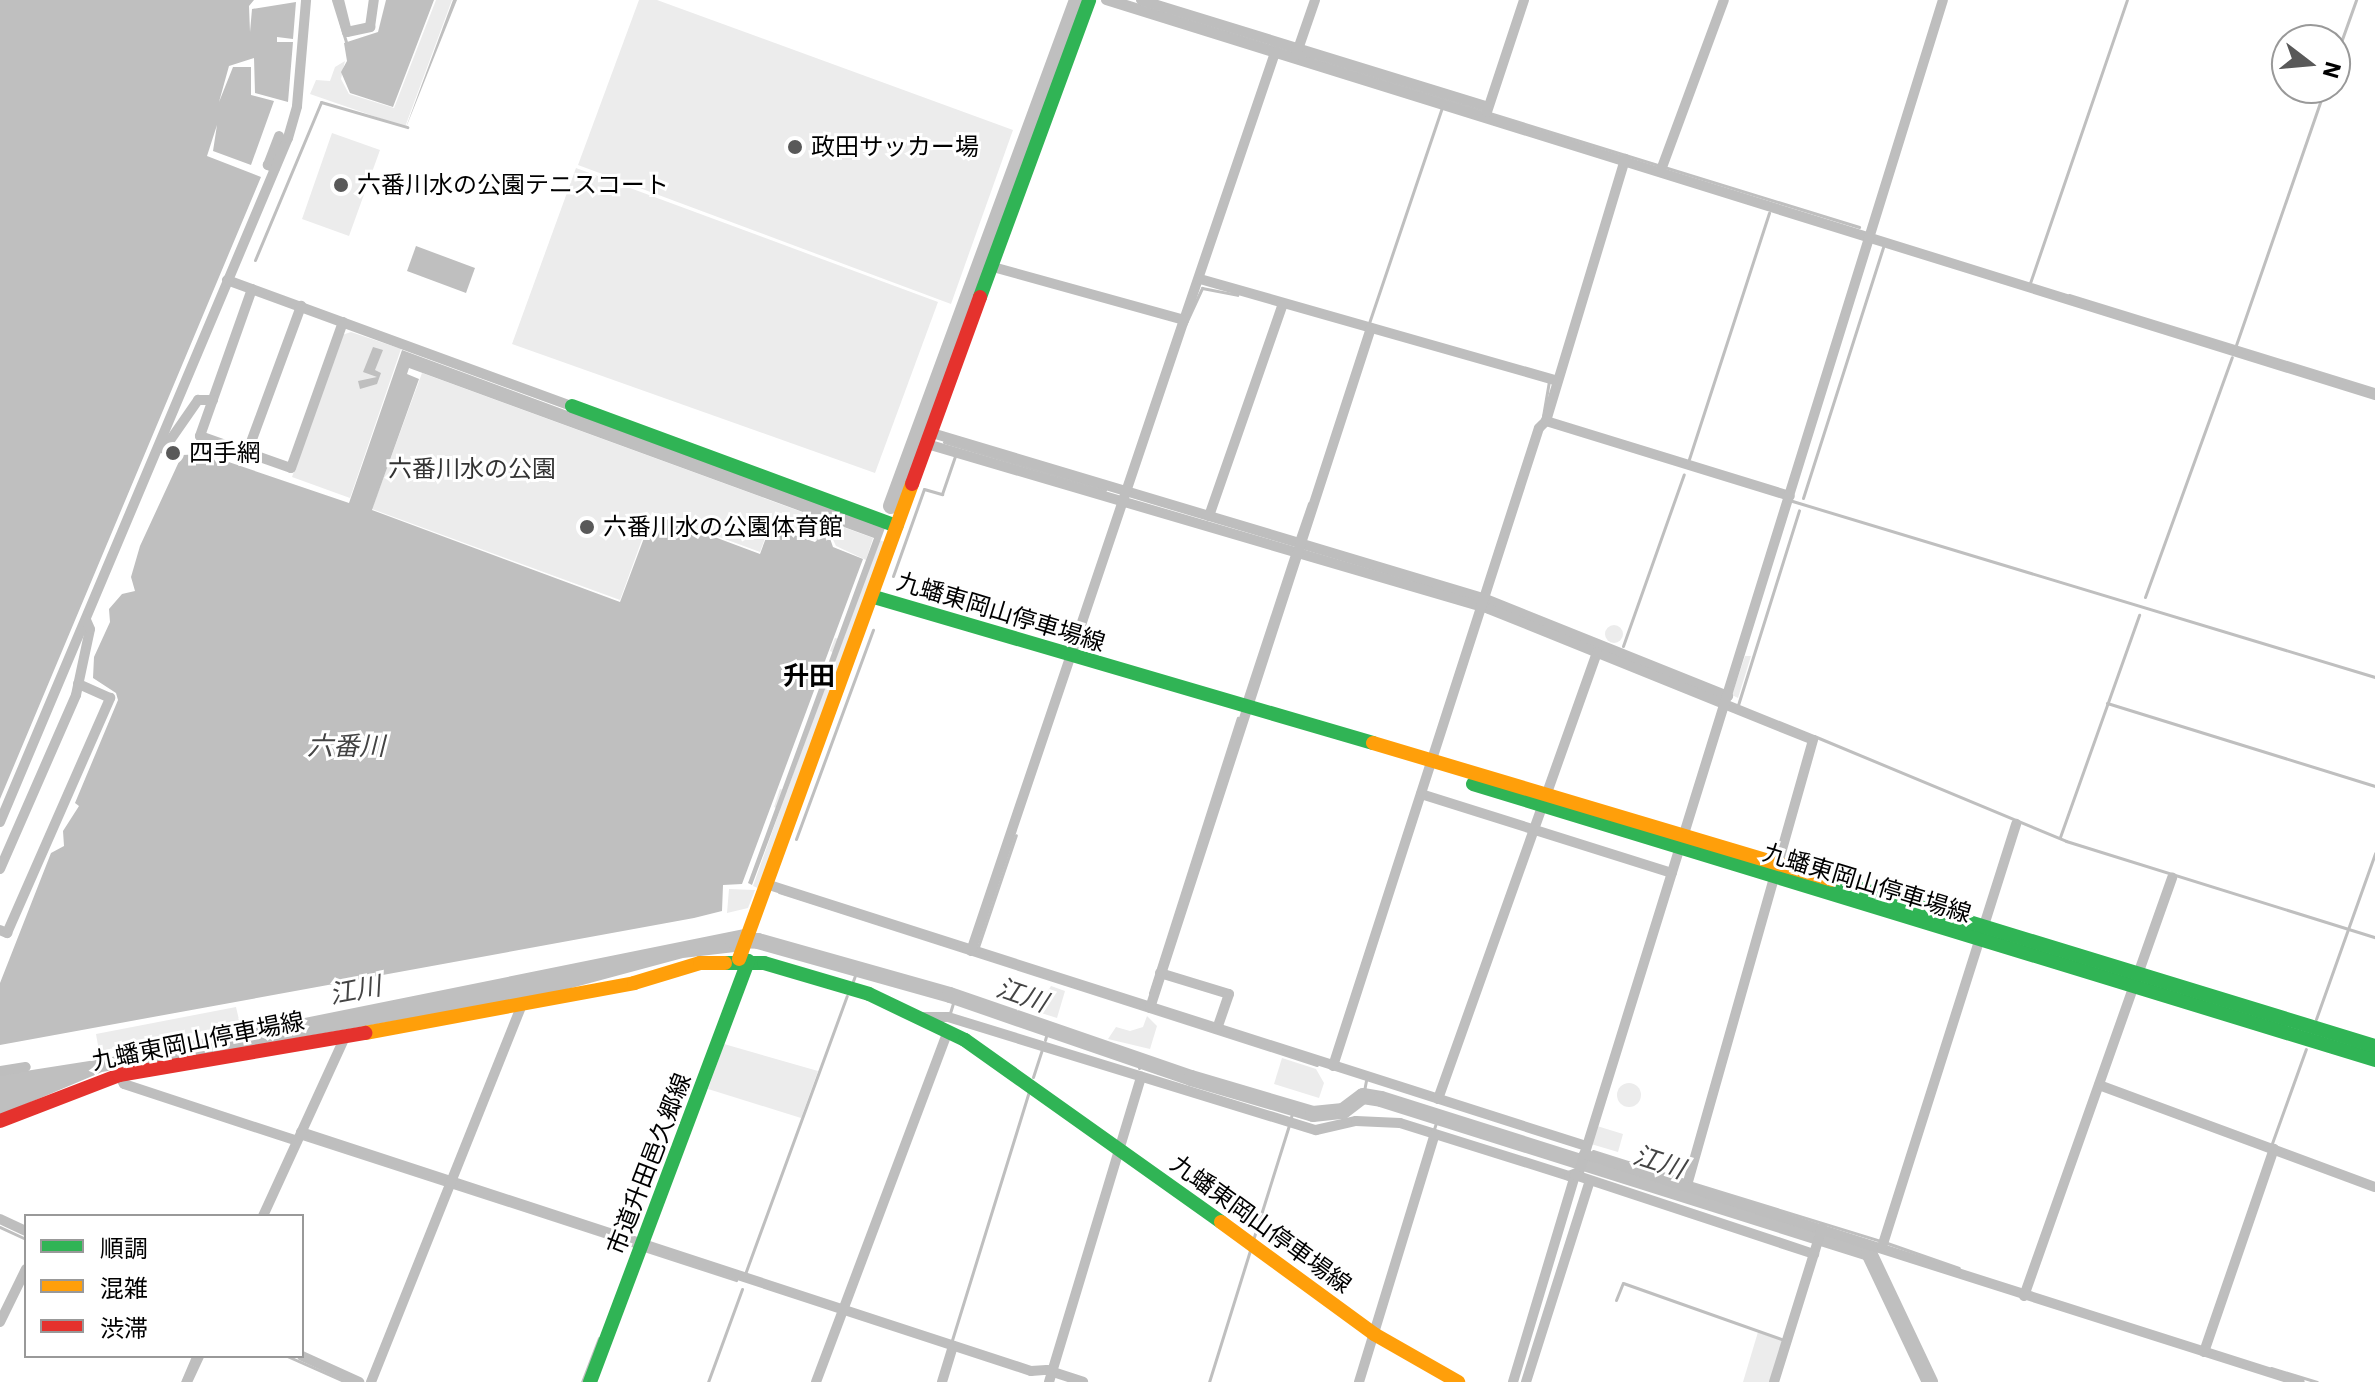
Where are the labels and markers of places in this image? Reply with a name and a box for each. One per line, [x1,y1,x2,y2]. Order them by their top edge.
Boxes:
place label: 政田サッカー場 [811,133,979,161]
marker: 政田サッカー場 [786,138,804,156]
place label: 六番川水の公園テニスコート [357,171,669,199]
marker: 六番川水の公園テニスコート [332,176,350,194]
place label: 四手網 [189,439,261,467]
marker: 四手網 [164,444,182,462]
place label: 六番川水の公園体育館 [603,513,843,541]
marker: 六番川水の公園体育館 [578,518,596,536]

